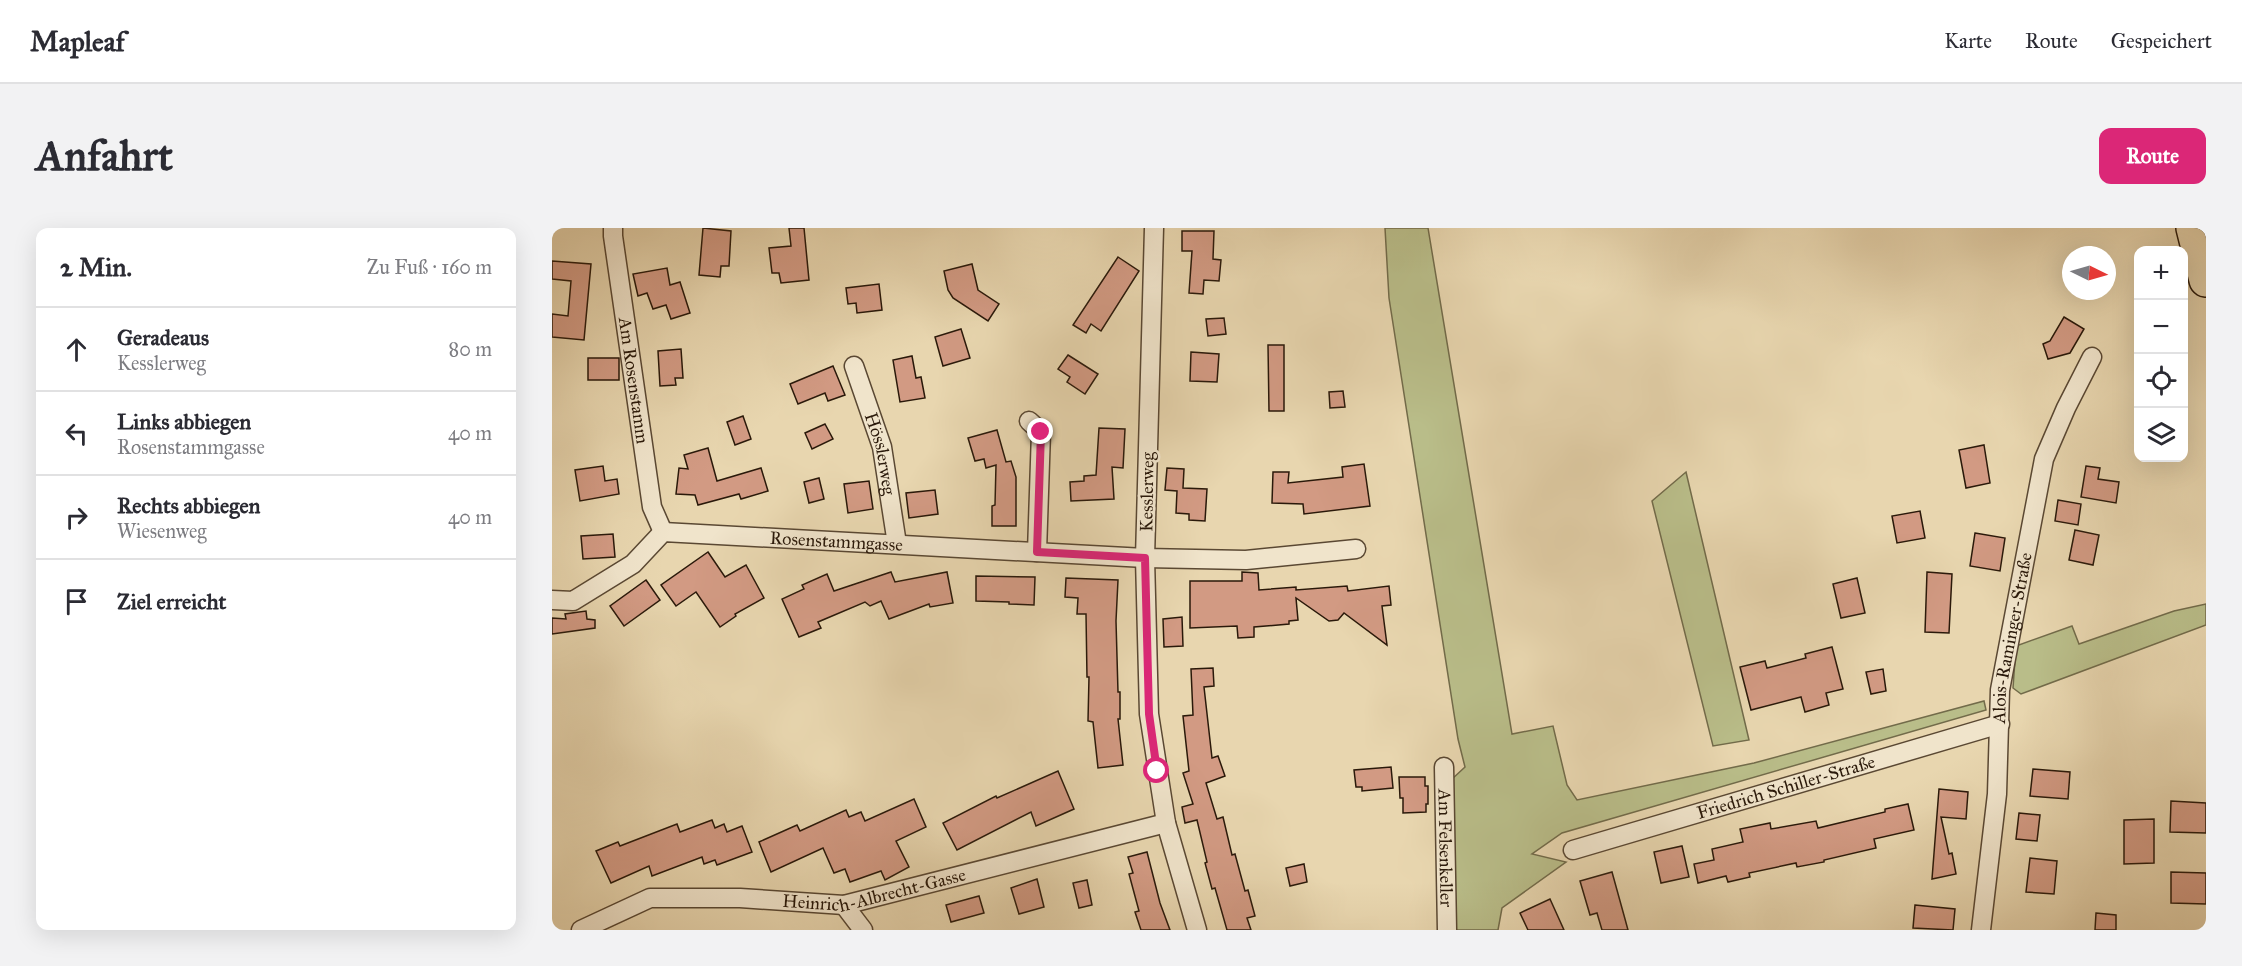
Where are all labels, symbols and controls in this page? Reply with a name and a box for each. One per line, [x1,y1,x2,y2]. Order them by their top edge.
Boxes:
text: Mapleaf [30,24,125,59]
text: Karte [1944,28,1992,54]
text: Route [2025,28,2078,54]
text: Gespeichert [2111,28,2212,54]
button: Route [2099,128,2206,184]
text: Anfahrt [36,130,173,182]
north arrow [2062,246,2116,300]
map controls [2134,246,2188,462]
button: + [2134,246,2188,300]
text: 2 Min. [60,251,132,283]
text: Zu Fuß · 160 m [367,255,492,279]
button: − [2134,300,2188,354]
street label: Am Rosenstamm [614,315,654,445]
text: Geradeaus [117,324,209,351]
icon: ahead [60,333,93,366]
text: 80 m [449,337,492,361]
text: Kesslerweg [117,351,206,375]
button: locate [2134,354,2188,408]
text: Links abbiegen [117,408,251,435]
button: layers [2134,408,2188,462]
street label: Hösslerweg [860,409,900,497]
icon: left [60,417,93,450]
route end [1027,418,1053,444]
text: 40 m [448,421,492,445]
text: Rosenstammgasse [117,435,265,459]
street label: Kesslerweg [1135,451,1160,532]
text: Rechts abbiegen [117,492,260,519]
icon: right [60,501,93,534]
text: 40 m [448,505,492,529]
text: Wiesenweg [117,519,207,543]
street label: Rosenstammgasse [769,527,903,556]
street label: Alois-Raminger-Straße [1988,551,2037,725]
icon: arrive [60,585,93,618]
text: Ziel erreicht [117,588,226,615]
street label: Friedrich Schiller-Straße [1694,750,1878,824]
route start [1143,757,1169,783]
street label: Am Felsenkeller [1433,788,1458,908]
street label: Heinrich-Albrecht-Gasse [782,863,968,917]

